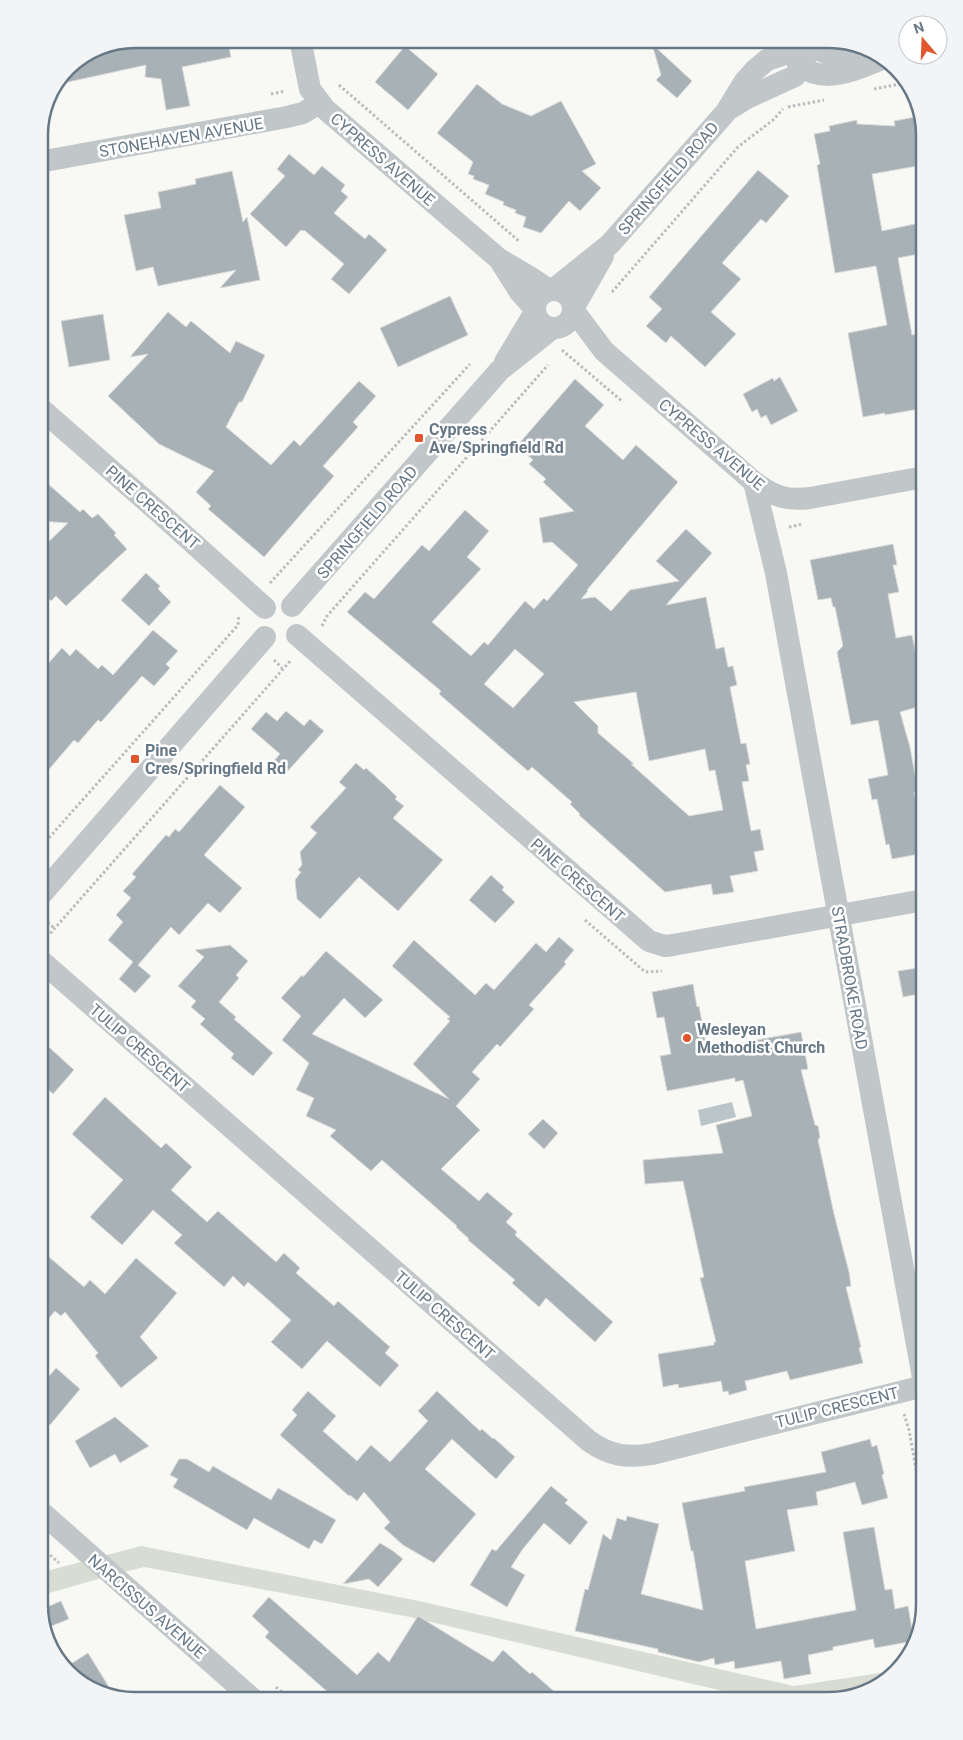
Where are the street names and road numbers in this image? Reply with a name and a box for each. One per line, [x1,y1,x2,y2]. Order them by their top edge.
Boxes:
street label: CYPRESS AVENUE [327,109,439,210]
street label: STONEHAVEN AVENUE [98,114,265,161]
street label: SPRINGFIELD ROAD [614,118,723,239]
street label: CYPRESS AVENUE [655,395,768,494]
street label: PINE CRESCENT [102,461,204,554]
street label: SPRINGFIELD ROAD [313,462,422,583]
street label: PINE CRESCENT [527,834,629,927]
street label: STRADBROKE ROAD [828,905,871,1051]
street label: TULIP CRESCENT [86,1000,194,1097]
street label: TULIP CRESCENT [391,1267,499,1364]
street label: TULIP CRESCENT [774,1383,901,1432]
street label: NARCISSUS AVENUE [84,1550,209,1663]

